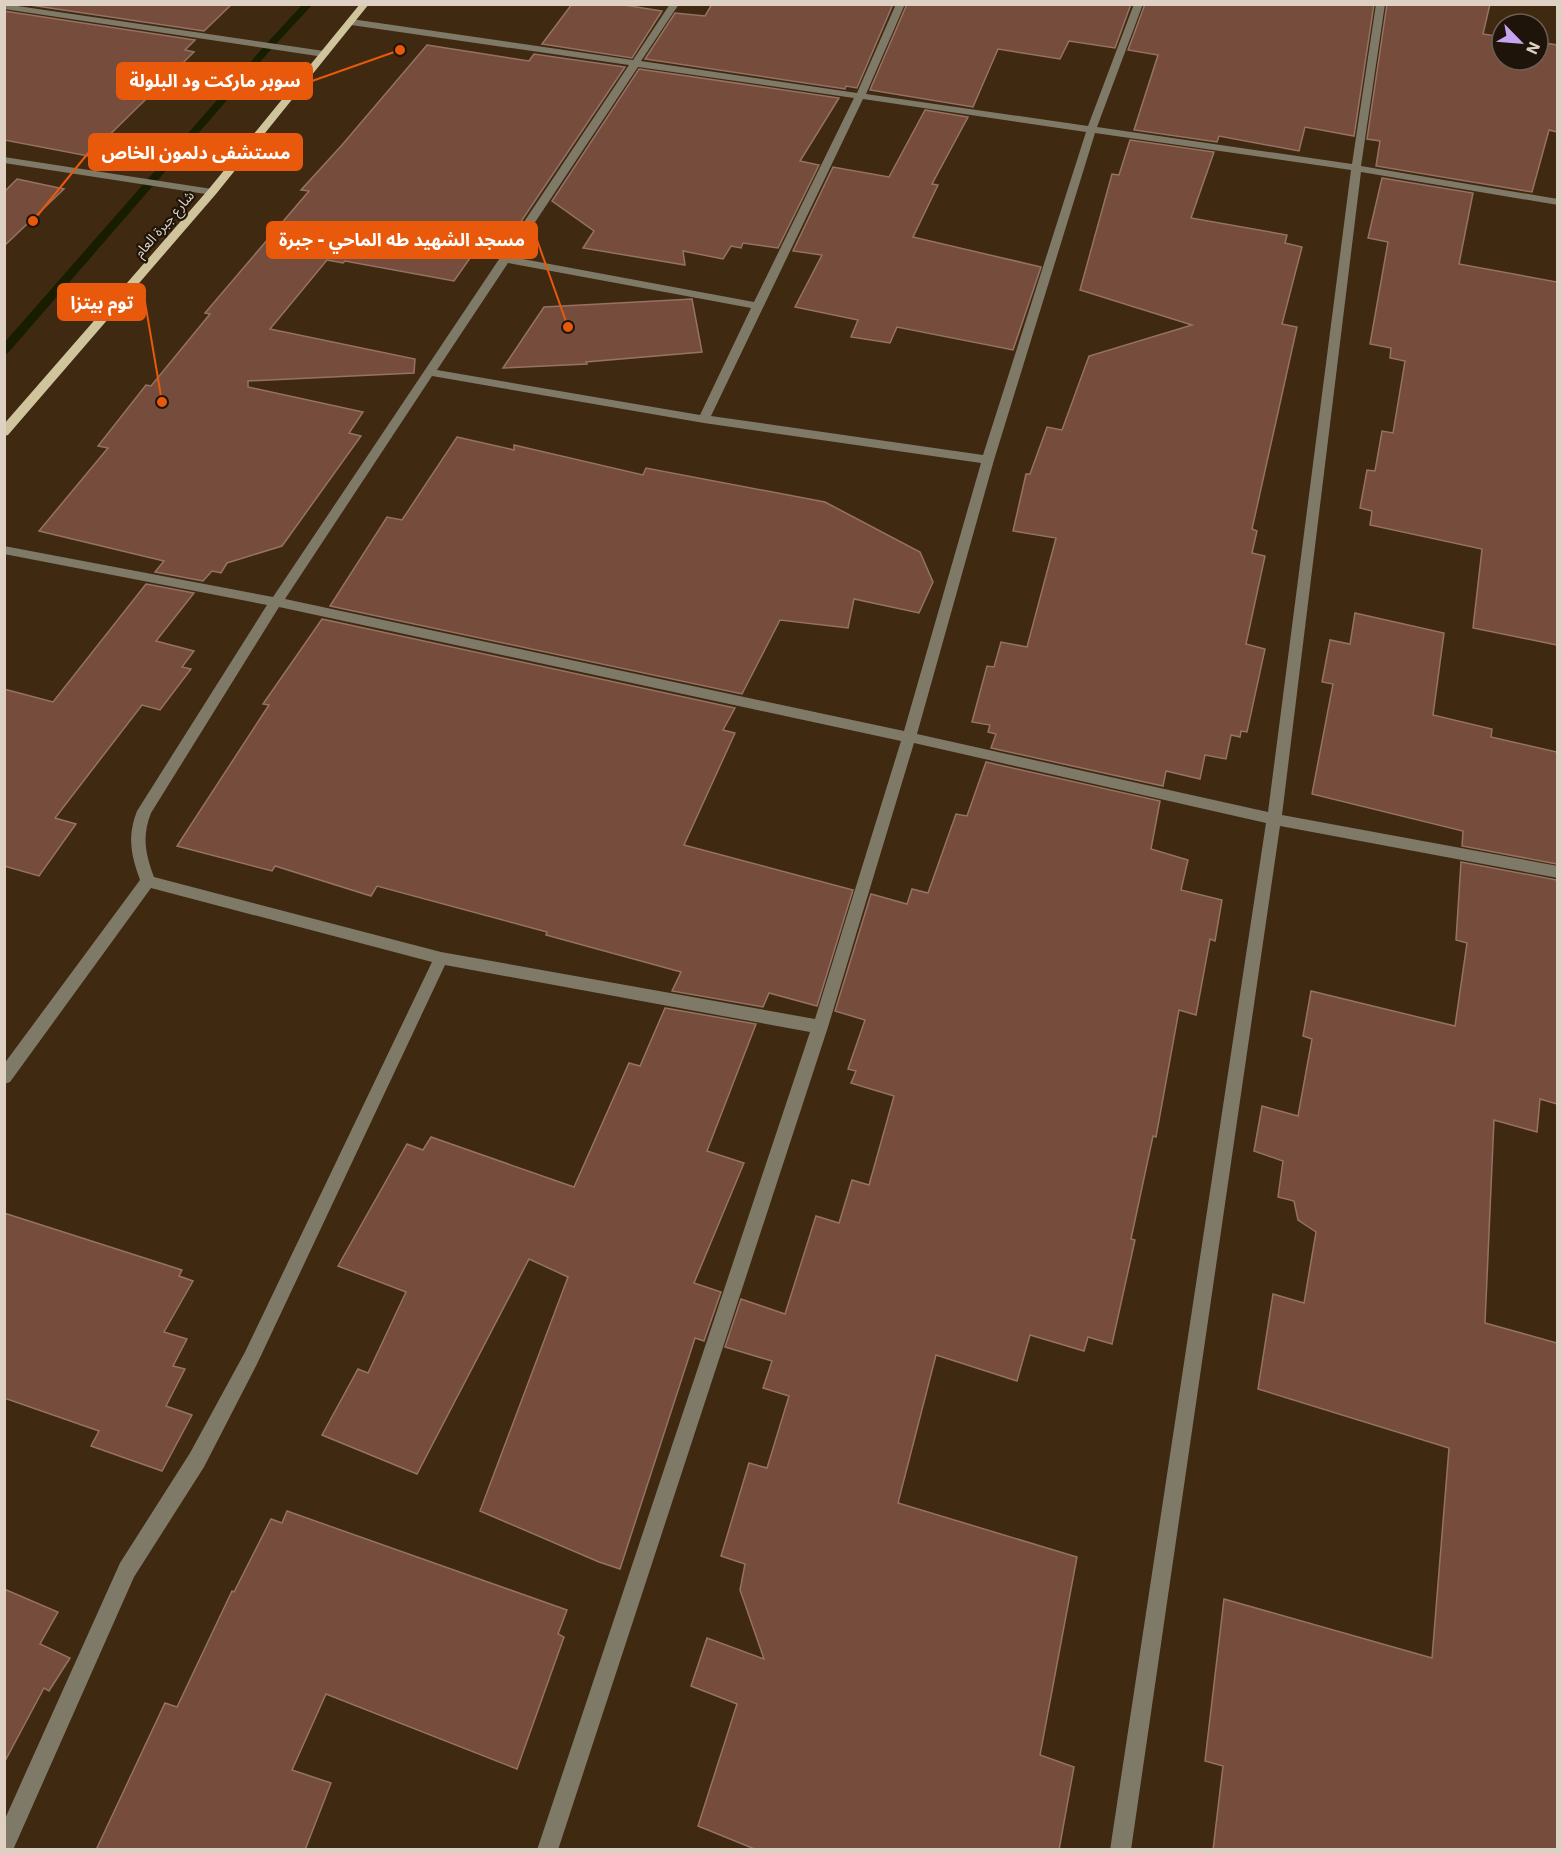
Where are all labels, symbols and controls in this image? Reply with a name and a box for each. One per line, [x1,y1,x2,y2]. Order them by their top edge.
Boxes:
north arrow [1490,12,1550,72]
text: N [1522,39,1545,58]
callout: سوبر ماركت ود البلولة [117,63,312,99]
text: سوبر ماركت ود البلولة [129,69,301,92]
callout: مستشفى دلمون الخاص [89,134,302,170]
text: مستشفى دلمون الخاص [102,141,290,164]
street label: شارع جبرة العام [130,187,199,262]
callout: مسجد الشهيد طه الماحي - جبرة [267,222,537,258]
text: مسجد الشهيد طه الماحي - جبرة [279,228,525,254]
callout: توم بيتزا [58,284,145,320]
text: توم بيتزا [71,291,134,316]

